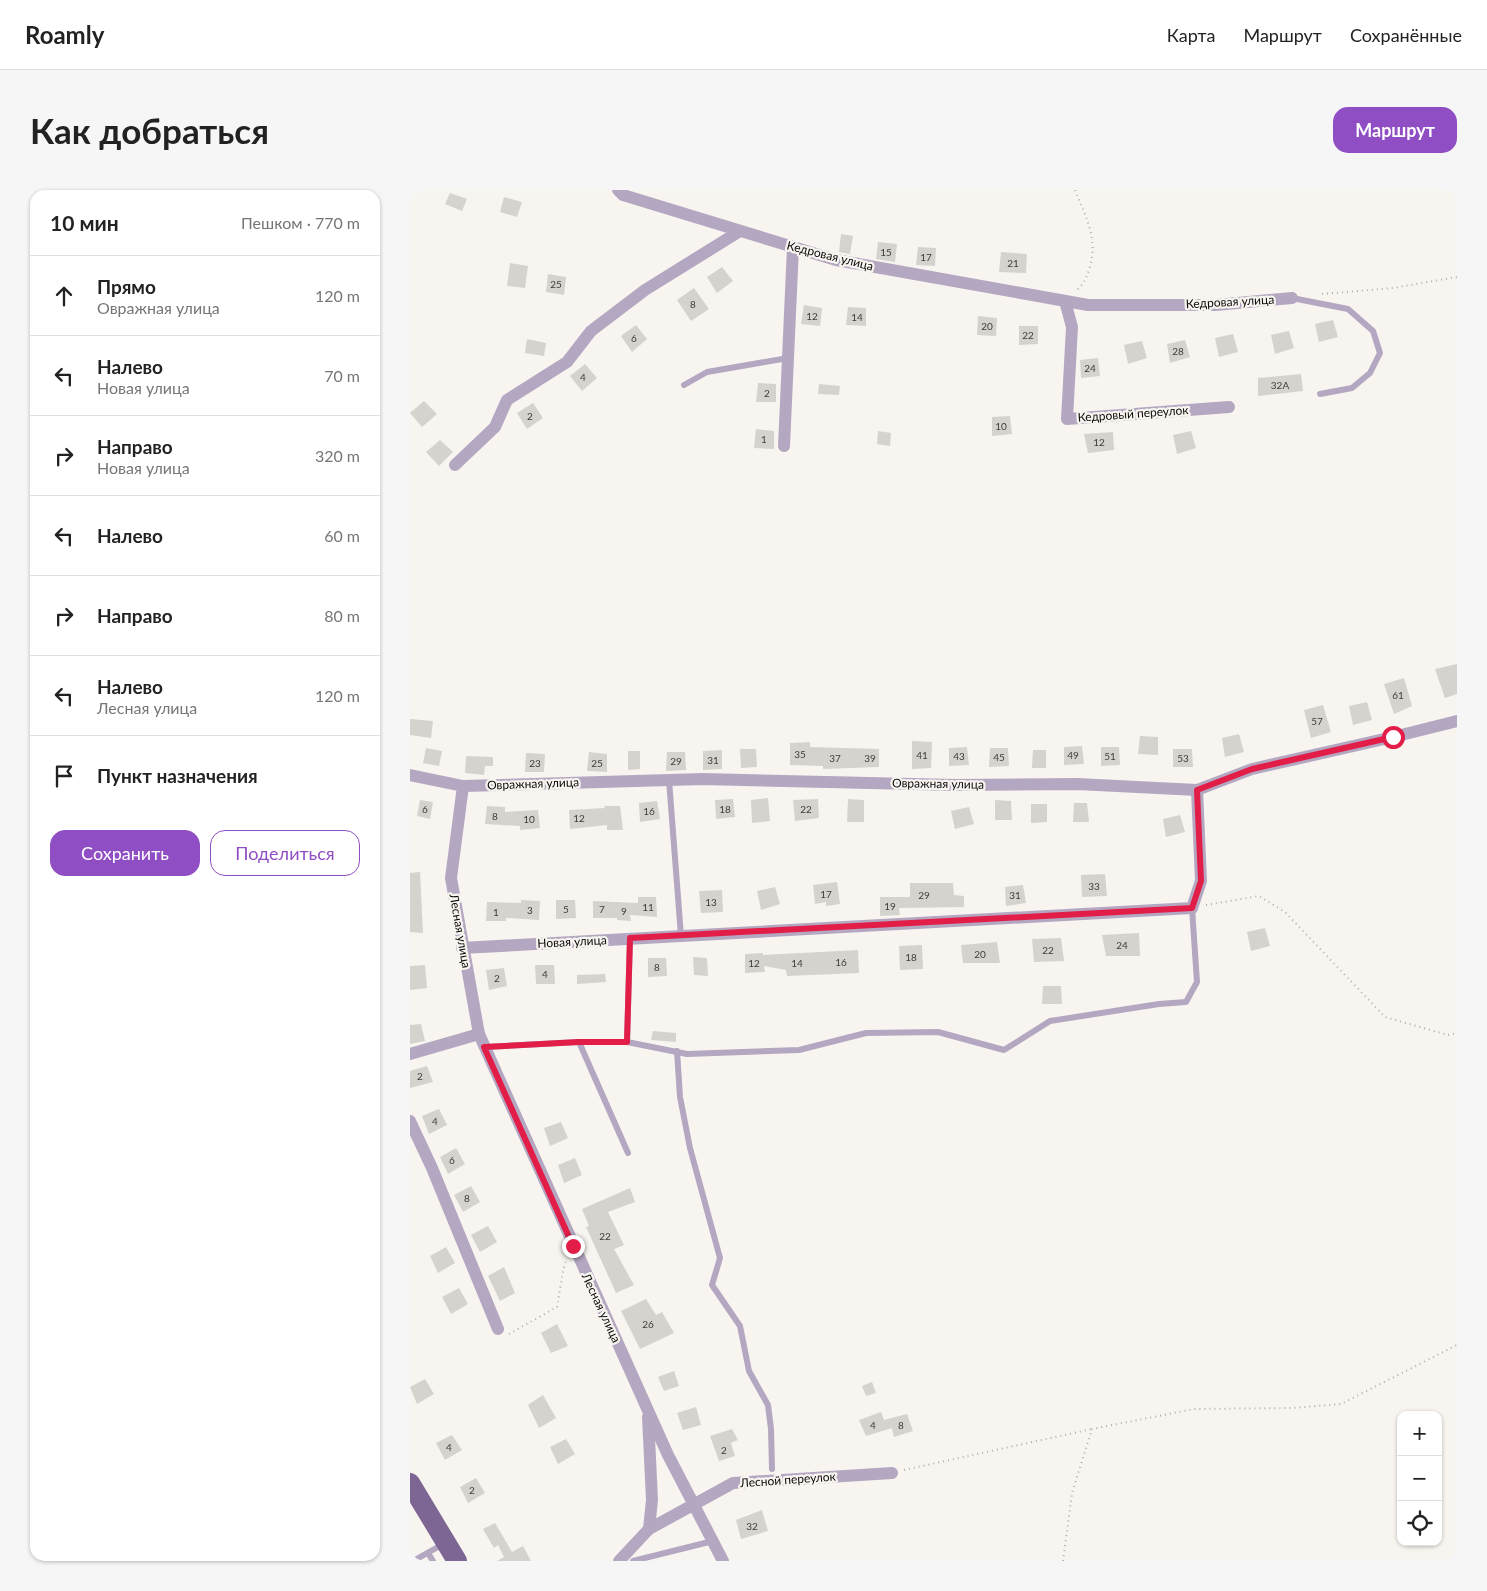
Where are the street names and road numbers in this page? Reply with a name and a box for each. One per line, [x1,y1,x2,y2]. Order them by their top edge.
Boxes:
street label: Кедровая улица [785,238,875,274]
street label: Кедровая улица [1185,292,1275,311]
street label: Кедровый переулок [1077,402,1190,425]
street label: Овражная улица [487,774,579,793]
street label: Овражная улица [892,775,984,792]
street label: Лесная улица [446,892,474,969]
street label: Новая улица [537,932,607,951]
street label: Лесная улица [578,1270,624,1345]
street label: Лесной переулок [739,1469,837,1490]

